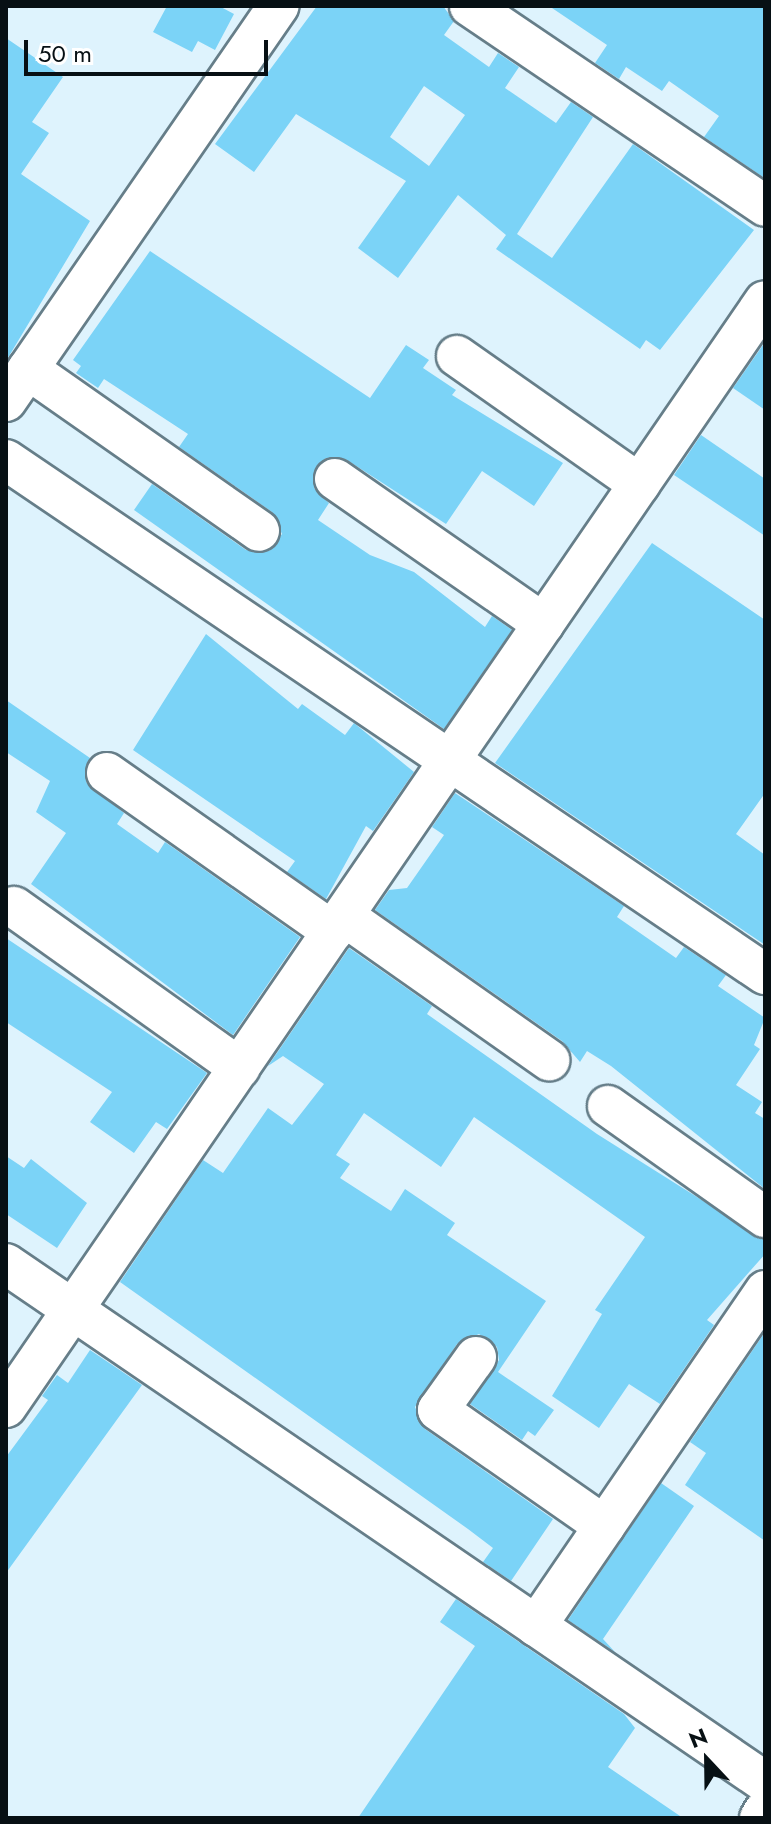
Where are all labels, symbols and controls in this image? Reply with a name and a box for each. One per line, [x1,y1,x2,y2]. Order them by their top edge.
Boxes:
scale bar [28,24,272,74]
text: 50 m [38,36,92,71]
north arrow [667,1720,747,1800]
text: N [684,1720,712,1756]

